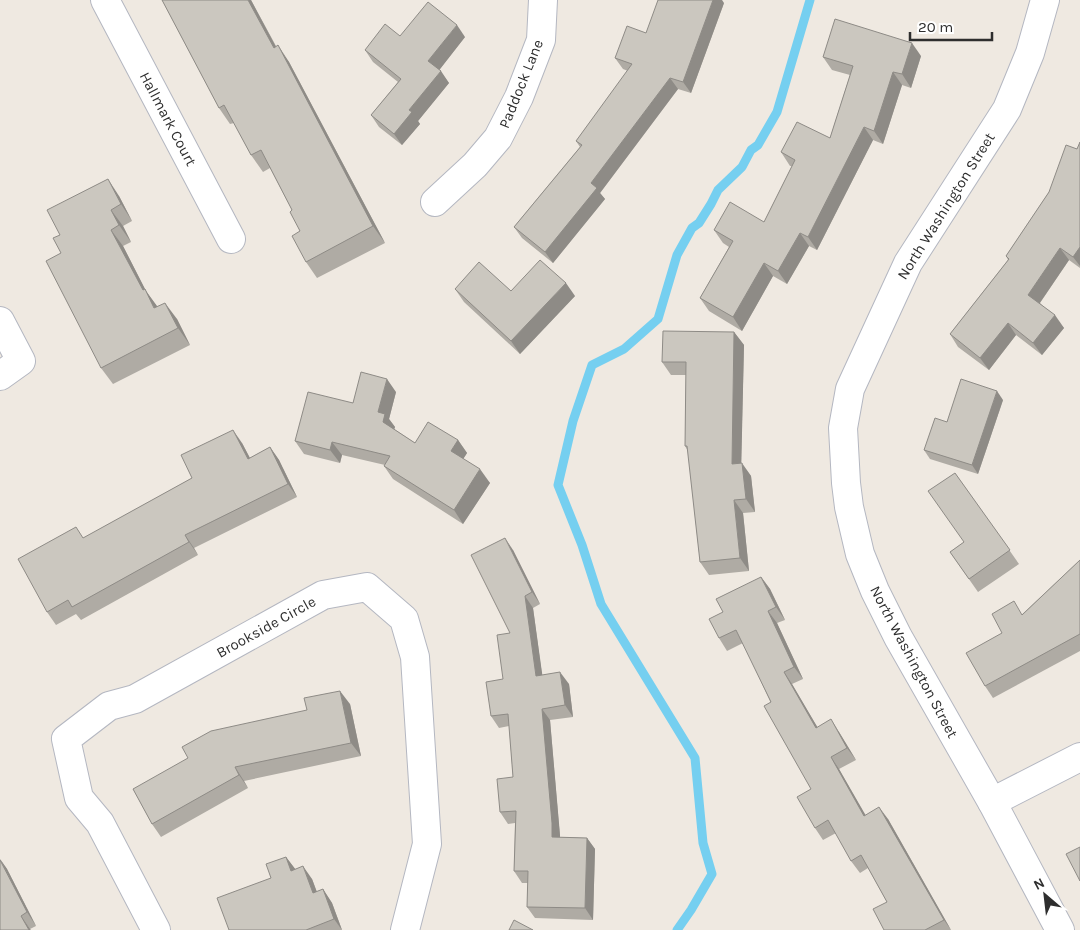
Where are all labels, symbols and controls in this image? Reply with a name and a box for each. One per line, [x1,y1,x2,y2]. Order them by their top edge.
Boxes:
scale bar [910,10,992,42]
text: 20 m [918,18,953,36]
street label: Paddock Lane [495,37,547,131]
street label: Hallmark Court [136,69,201,169]
street label: North Washington Street [893,129,999,283]
street label: North Washington Street [866,583,962,742]
street label: Brookside Circle [213,592,319,662]
north arrow [1020,870,1070,920]
text: N [1031,874,1048,894]

